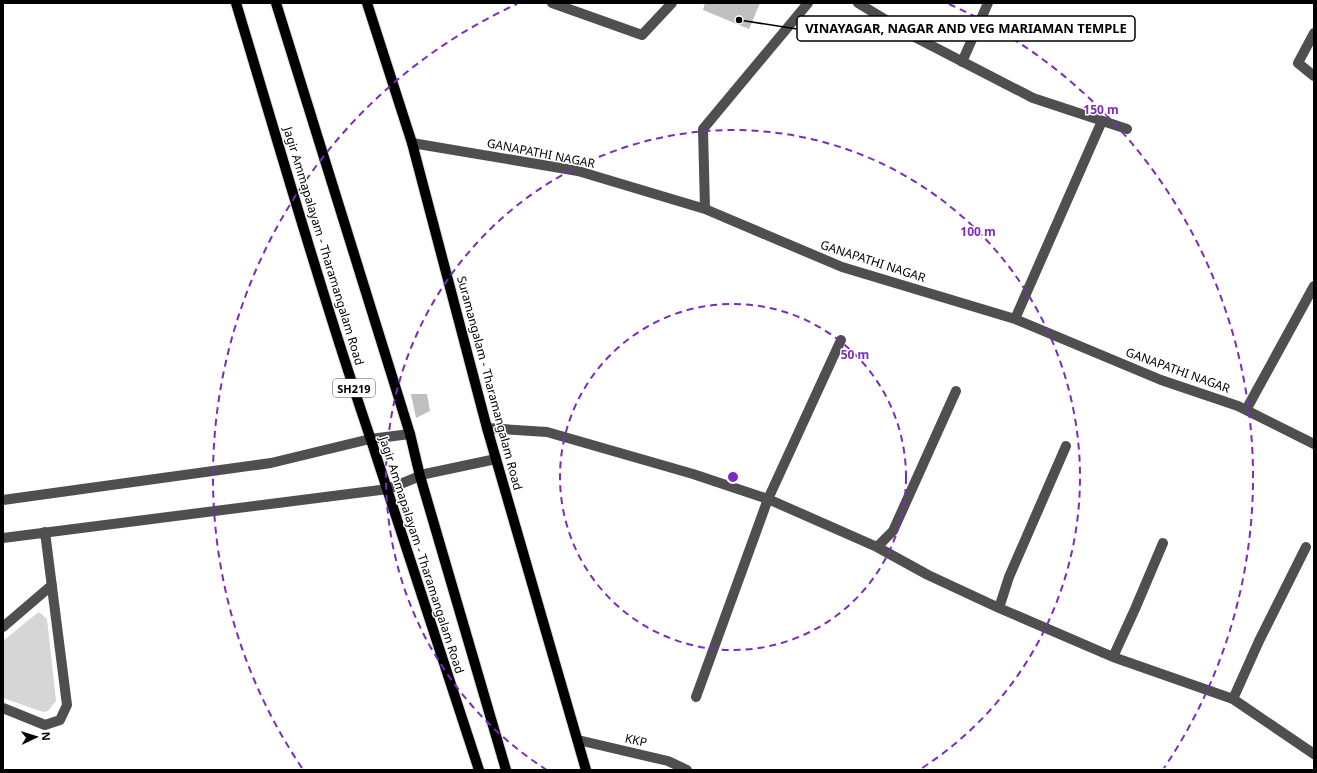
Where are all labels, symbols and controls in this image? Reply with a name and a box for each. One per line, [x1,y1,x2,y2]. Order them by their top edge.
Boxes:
callout: VINAYAGAR, NAGAR AND VEG MARIAMAN TEMPLE [797,16,1135,41]
text: VINAYAGAR, NAGAR AND VEG MARIAMAN TEMPLE [805,19,1127,37]
text: 150 m [1083,101,1119,118]
street label: Jagir Ammapalayam - Tharamangalam Road [279,124,368,367]
street label: GANAPATHI NAGAR [485,134,597,172]
text: 100 m [960,223,996,240]
street label: GANAPATHI NAGAR [818,236,928,286]
street label: Suramangalam - Tharamangalam Road [453,274,527,492]
street label: GANAPATHI NAGAR [1123,343,1233,397]
text: 50 m [841,346,869,363]
road number: SH219 [333,379,375,397]
street label: Jagir Ammapalayam - Tharamangalam Road [375,433,468,676]
centre of rings [726,470,740,484]
north arrow [16,717,56,757]
street label: KKP [623,729,649,751]
text: N [39,731,54,741]

